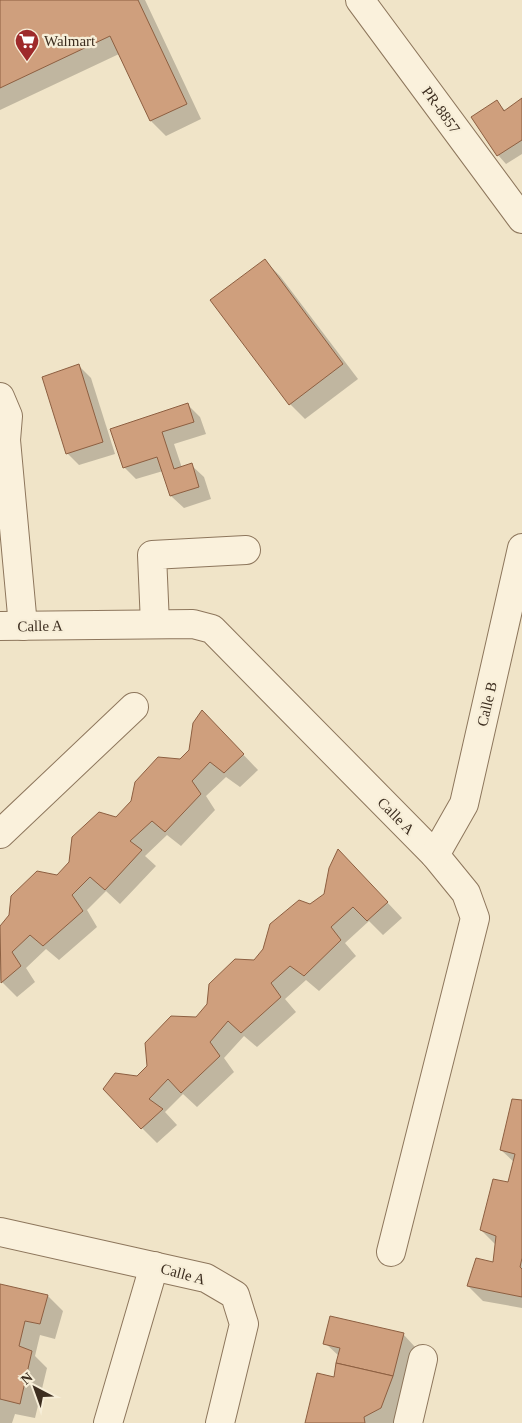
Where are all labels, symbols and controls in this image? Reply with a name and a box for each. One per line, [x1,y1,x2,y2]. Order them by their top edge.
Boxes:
supermarket icon: Walmart [14,28,40,62]
place label: Walmart [44,33,96,49]
street label: PR-8857 [419,84,463,137]
street label: Calle A [17,618,63,634]
street label: Calle B [474,680,500,728]
street label: Calle A [374,794,418,838]
street label: Calle A [159,1260,207,1288]
north arrow [10,1363,60,1413]
text: N [18,1370,36,1388]

